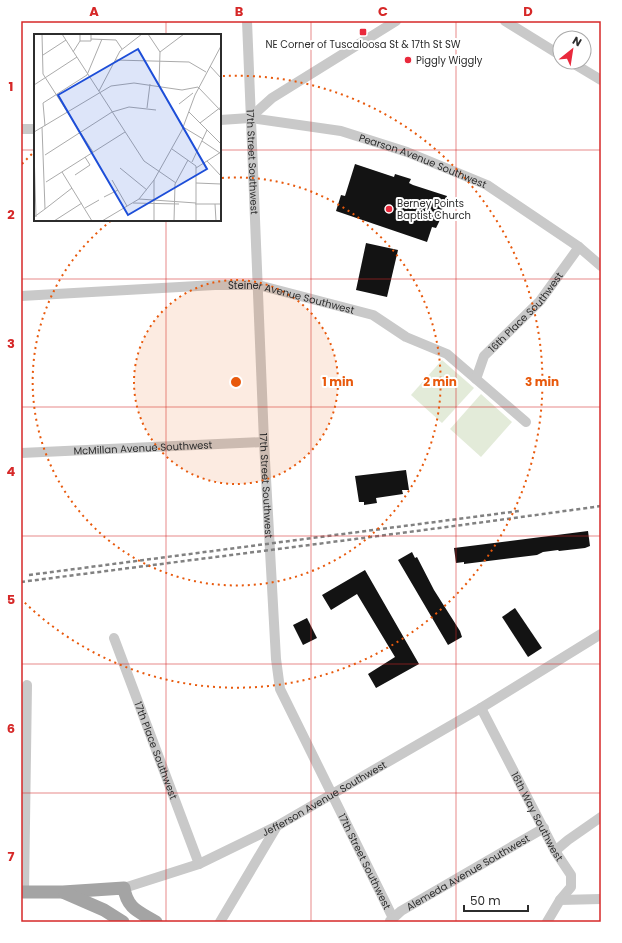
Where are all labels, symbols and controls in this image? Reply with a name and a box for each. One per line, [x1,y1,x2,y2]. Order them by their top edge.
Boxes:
text: A [89,2,99,21]
text: B [235,2,244,21]
text: C [378,2,388,21]
text: D [523,2,533,21]
marker: NE Corner of Tuscaloosa St & 17th St SW [358,27,368,37]
north arrow [552,30,592,70]
text: N [569,32,585,50]
inset map [34,34,221,221]
place label: NE Corner of Tuscaloosa St & 17th St SW [265,37,461,52]
place label: Piggly Wiggly [416,53,483,68]
marker: Piggly Wiggly [403,55,413,65]
text: 1 [9,77,13,96]
street label: 17th Street Southwest [243,109,262,215]
street label: Pearson Avenue Southwest [357,130,489,192]
place label: Berney Points Baptist Church [397,196,471,223]
marker: Berney Points Baptist Church [384,204,394,214]
text: 2 [7,205,15,224]
street label: 16th Place Southwest [485,269,566,355]
street label: Steiner Avenue Southwest [228,278,356,317]
text: 3 [7,334,15,353]
text: 1 min [322,373,354,390]
text: 2 min [423,373,457,390]
text: 3 min [525,373,559,390]
centre of rings [229,375,243,389]
street label: 17th Street Southwest [256,433,277,539]
street label: McMillan Avenue Southwest [73,437,213,458]
text: 4 [7,462,16,481]
text: 5 [7,590,15,609]
street label: 17th Place Southwest [131,699,182,802]
text: 6 [7,719,15,738]
street label: Jefferson Avenue Southwest [259,757,389,840]
street label: 16th Way Southwest [508,769,567,864]
street label: 17th Street Southwest [335,811,395,912]
street label: Alemeda Avenue Southwest [403,830,533,914]
text: 7 [8,847,15,866]
scale bar [464,887,528,913]
text: 50 m [470,892,501,909]

